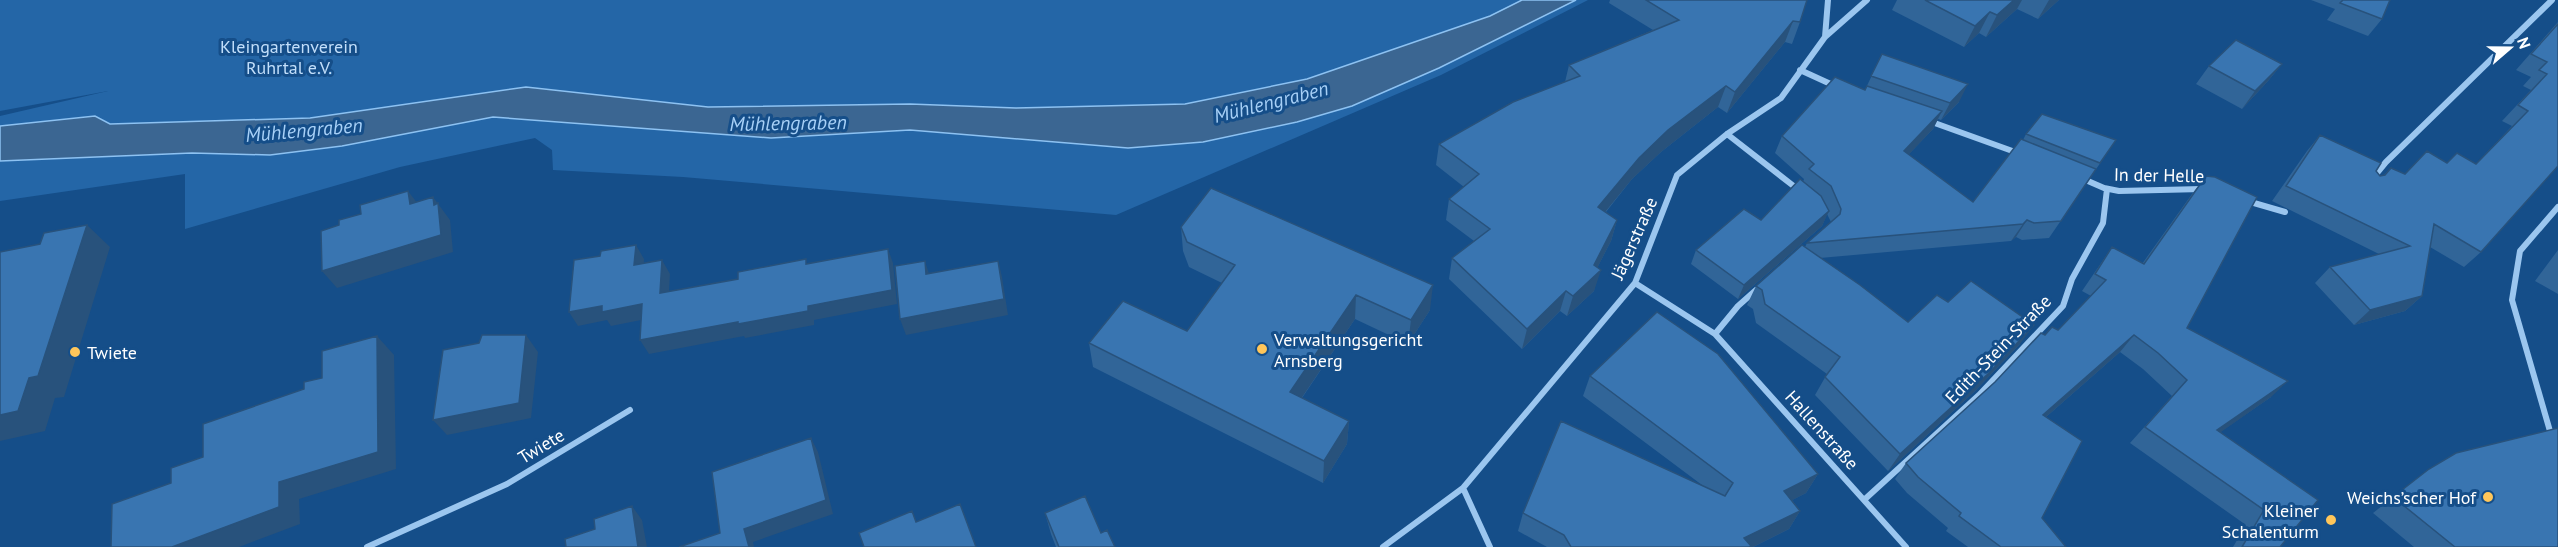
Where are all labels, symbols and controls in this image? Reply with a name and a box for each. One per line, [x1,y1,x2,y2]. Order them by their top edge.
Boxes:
north arrow [2480,18,2540,78]
park label: Kleingartenverein Ruhrtal e.V. [220,35,358,79]
text: N [2513,35,2535,51]
water label: Mühlengraben [1211,75,1331,129]
water label: Mühlengraben [729,109,847,137]
water label: Mühlengraben [244,112,364,148]
street label: In der Helle [2114,163,2204,187]
street label: Jägerstraße [1605,193,1662,284]
street label: Edith-Stein-Straße [1940,290,2056,408]
place label: Verwaltungsgericht Arnsberg [1273,328,1423,372]
place label: Twiete [87,341,137,364]
marker: Verwaltungsgericht Arnsberg [1255,342,1269,356]
marker: Twiete [68,345,82,359]
street label: Hallenstraße [1780,385,1864,475]
street label: Twiete [514,423,568,469]
place label: Weichs’scher Hof [2347,486,2477,509]
marker: Weichs’scher Hof [2481,490,2495,504]
place label: Kleiner Schalenturm [2222,499,2319,543]
marker: Kleiner Schalenturm [2324,513,2338,527]

